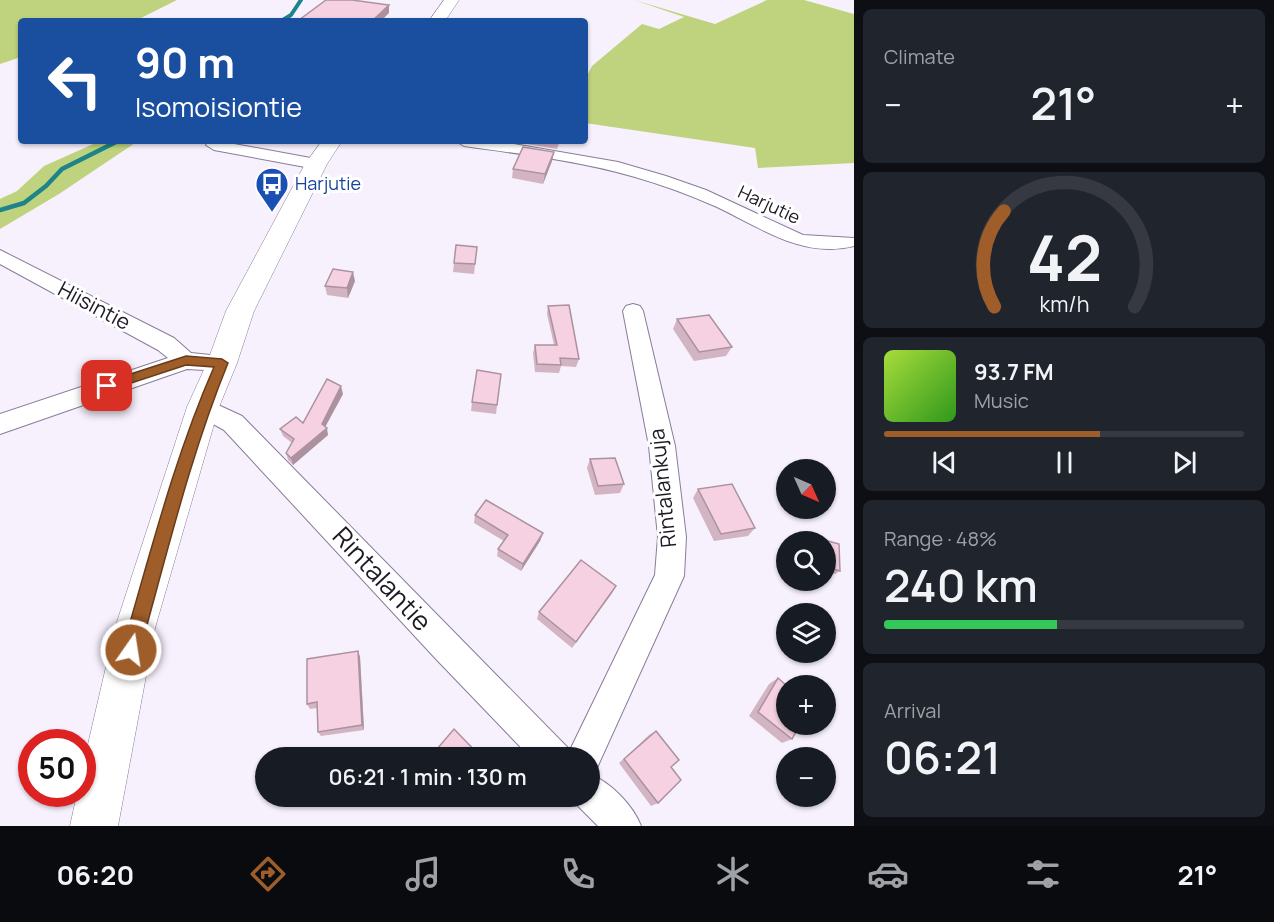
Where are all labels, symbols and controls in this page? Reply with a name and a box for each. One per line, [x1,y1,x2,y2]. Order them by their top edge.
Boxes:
text: 90 m [135,33,235,91]
icon: left [36,42,114,120]
text: Climate [884,43,955,70]
text: 21° [1031,72,1096,134]
text: − [884,82,902,127]
text: + [1225,82,1244,127]
text: Isomoisiontie [135,88,302,125]
bus stop icon: Harjutie [254,166,290,213]
place label: Harjutie [295,171,361,195]
street label: Harjutie [734,179,804,229]
text: 42 [1026,214,1102,300]
street label: Hiisintie [53,274,136,336]
text: km/h [1039,289,1089,318]
text: 93.7 FM [974,357,1054,387]
pin [81,360,132,411]
icon: arrive [90,369,123,402]
text: Music [974,387,1029,414]
street label: Rintalankuja [642,427,682,549]
icon: previous [928,446,961,479]
icon: pause [1048,446,1081,479]
icon: next [1168,446,1201,479]
north arrow [776,459,836,519]
map controls [776,459,836,807]
street label: Rintalantie [325,518,440,638]
text: Range · 48% [884,525,997,552]
button: search [776,531,836,591]
text: 240 km [884,554,1038,616]
button: layers [776,603,836,663]
position arrow [99,618,163,682]
button: + [776,675,836,735]
text: Arrival [884,697,941,724]
text: 06:21 [884,726,1001,788]
speed limit sign: 50 [18,729,96,807]
button: − [776,747,836,807]
text: 06:21 · 1 min · 130 m [328,762,527,792]
icon: directions [247,853,289,895]
icon: music [402,853,444,895]
icon: phone [557,853,599,895]
icon: climate [712,853,754,895]
icon: car [867,853,909,895]
icon: filters [1022,853,1064,895]
text: 06:20 [57,856,134,893]
text: 21° [1177,856,1217,893]

